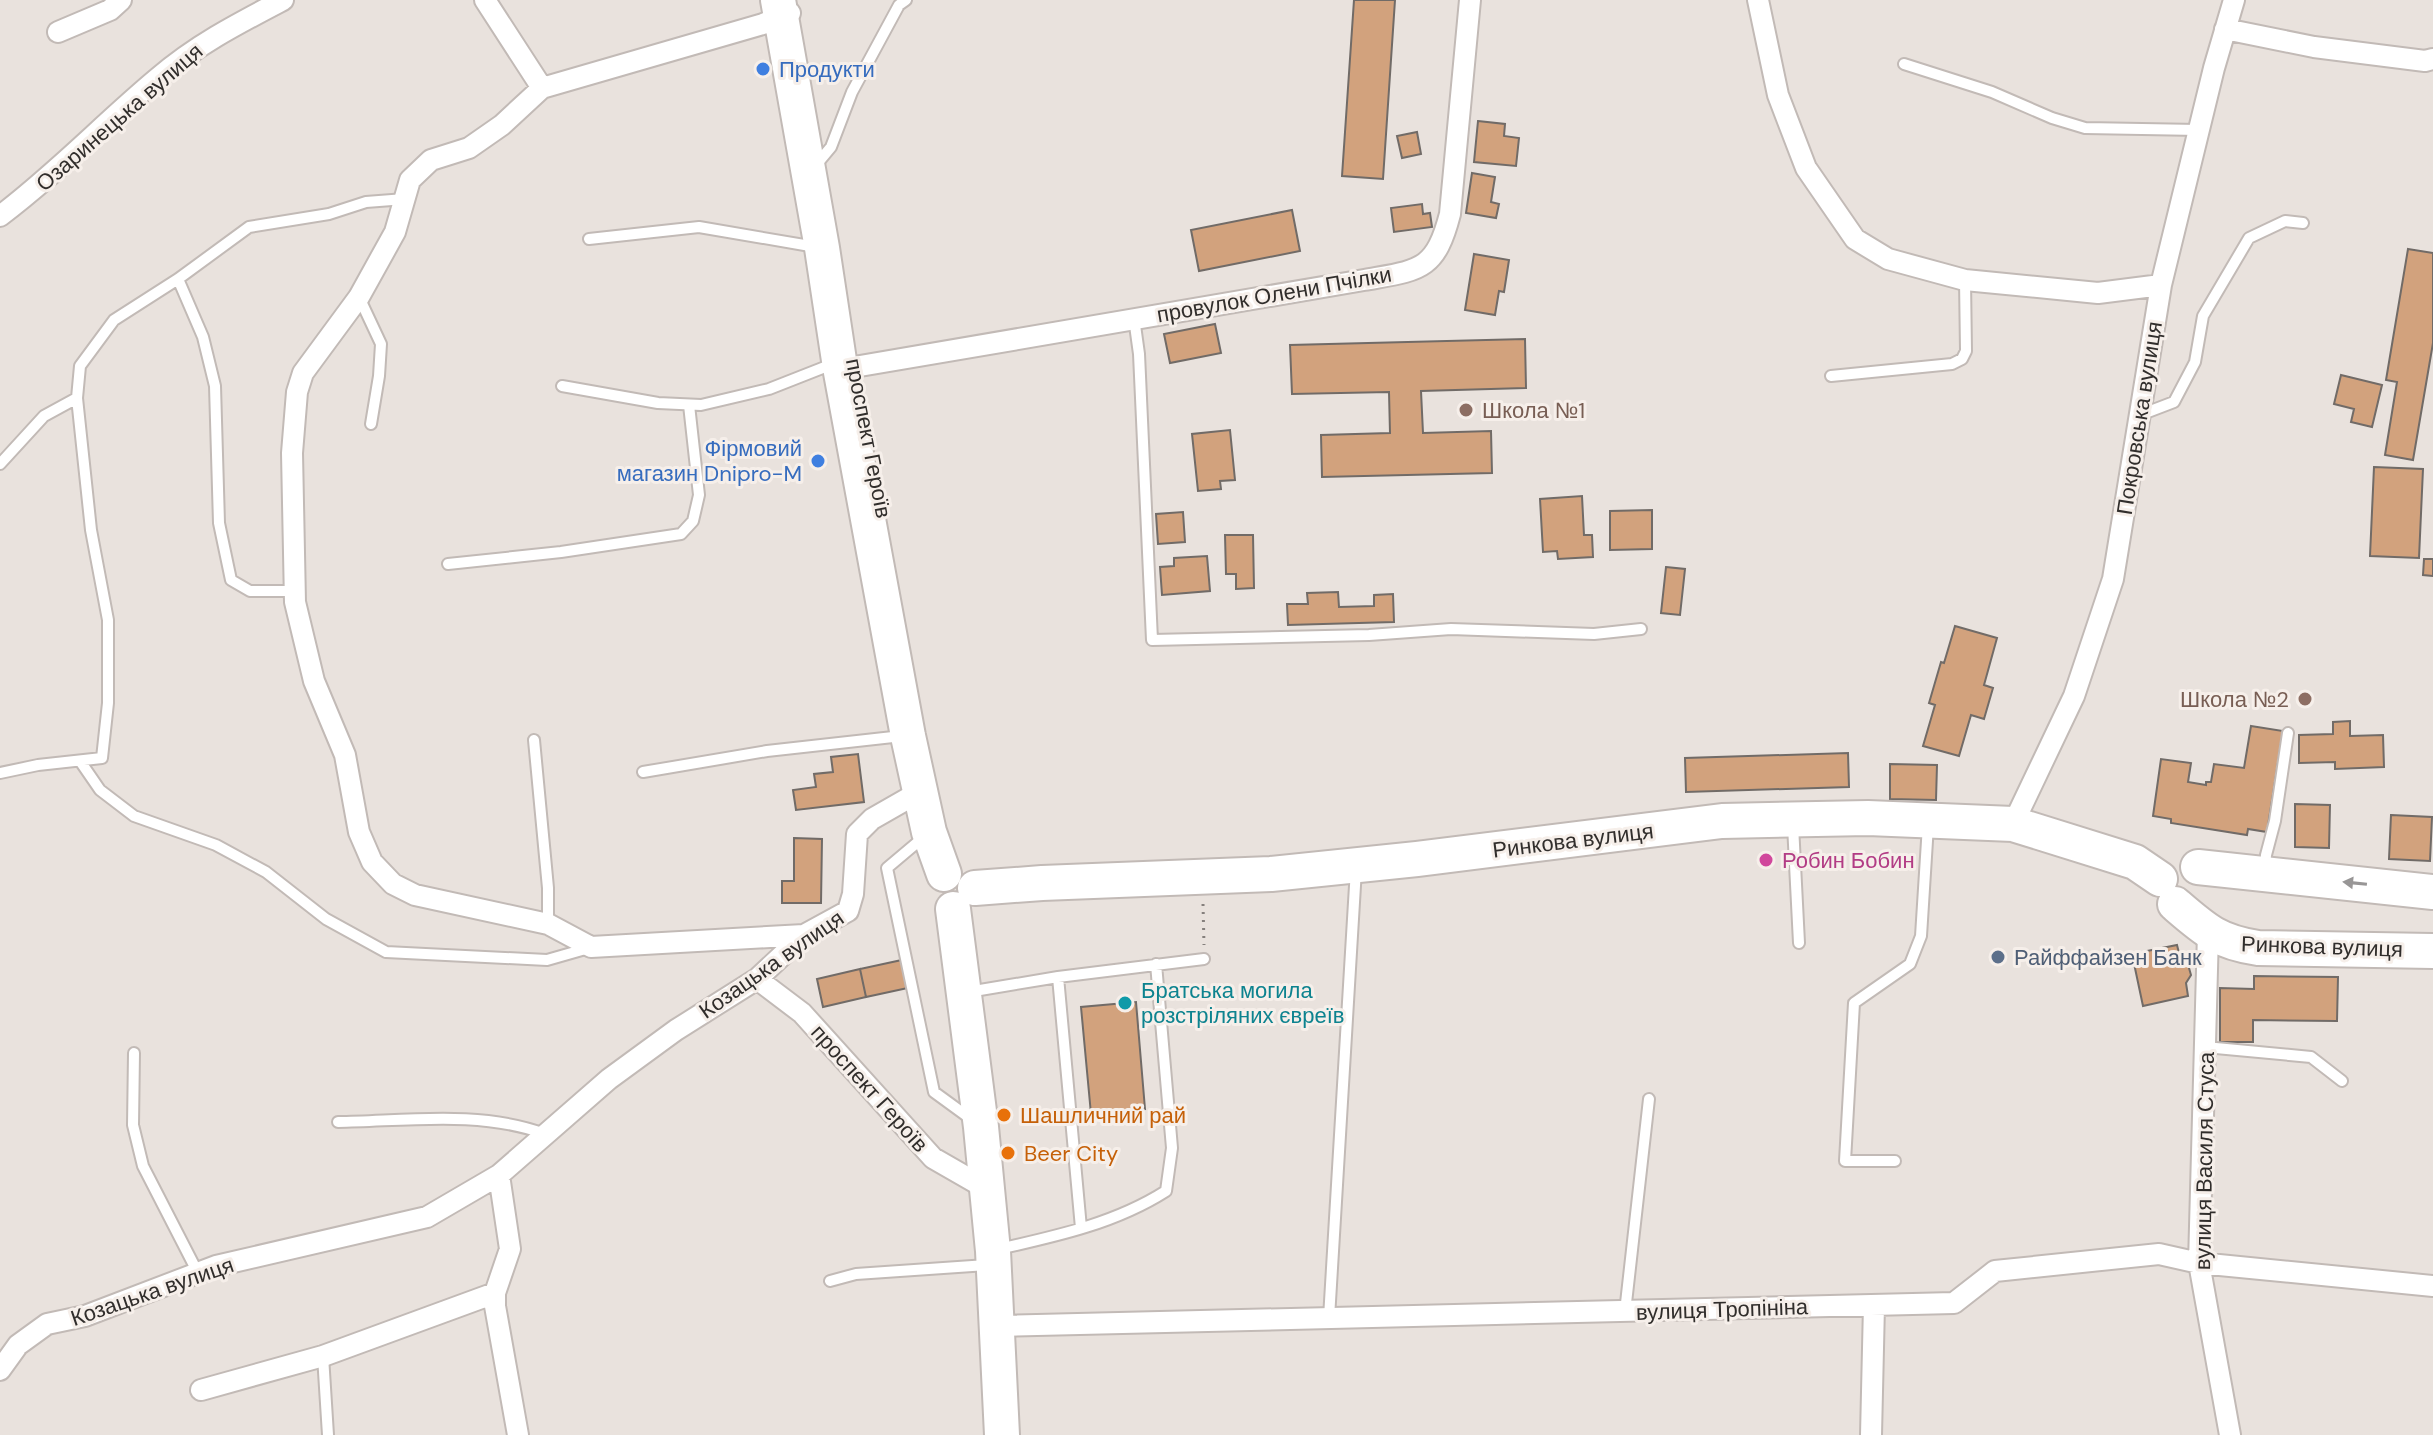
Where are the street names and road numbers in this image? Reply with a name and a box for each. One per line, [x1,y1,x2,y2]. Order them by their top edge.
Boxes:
street label: Озаринецька вулиця [30,37,209,198]
street label: провулок Олени Пчілки [1154,260,1394,329]
street label: Покровська вулиця [2110,319,2169,517]
street label: проспект Героїв [839,356,898,521]
street label: Ринкова вулиця [1491,816,1655,865]
street label: Козацька вулиця [693,904,850,1025]
street label: Ринкова вулиця [2240,929,2403,964]
street label: проспект Героїв [805,1018,935,1158]
street label: вулиця Василя Стуса [2188,1051,2221,1270]
street label: Козацька вулиця [67,1250,238,1333]
street label: вулиця Тропініна [1636,1292,1809,1327]

